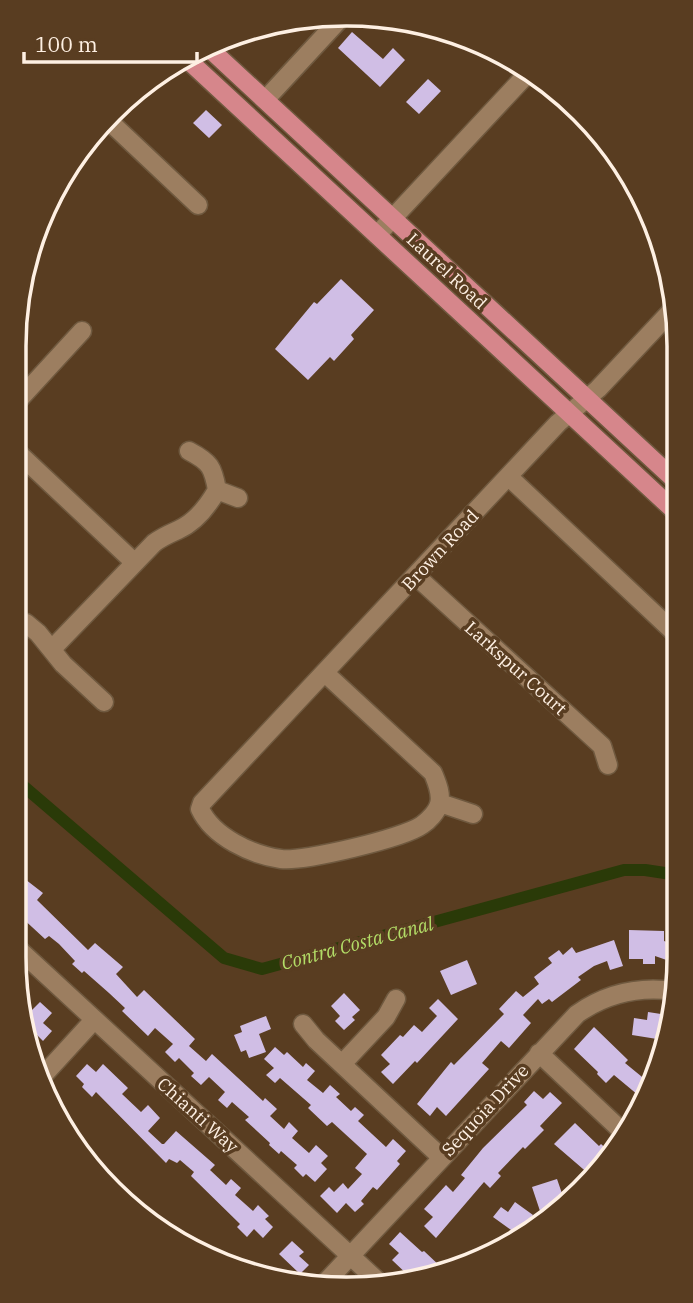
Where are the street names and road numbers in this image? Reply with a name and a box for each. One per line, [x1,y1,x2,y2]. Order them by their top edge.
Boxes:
street label: Laurel Road [402,228,492,314]
street label: Brown Road [397,505,483,595]
street label: Larkspur Court [460,616,572,720]
street label: Sequoia Drive [436,1059,534,1161]
street label: Chianti Way [153,1072,244,1158]

